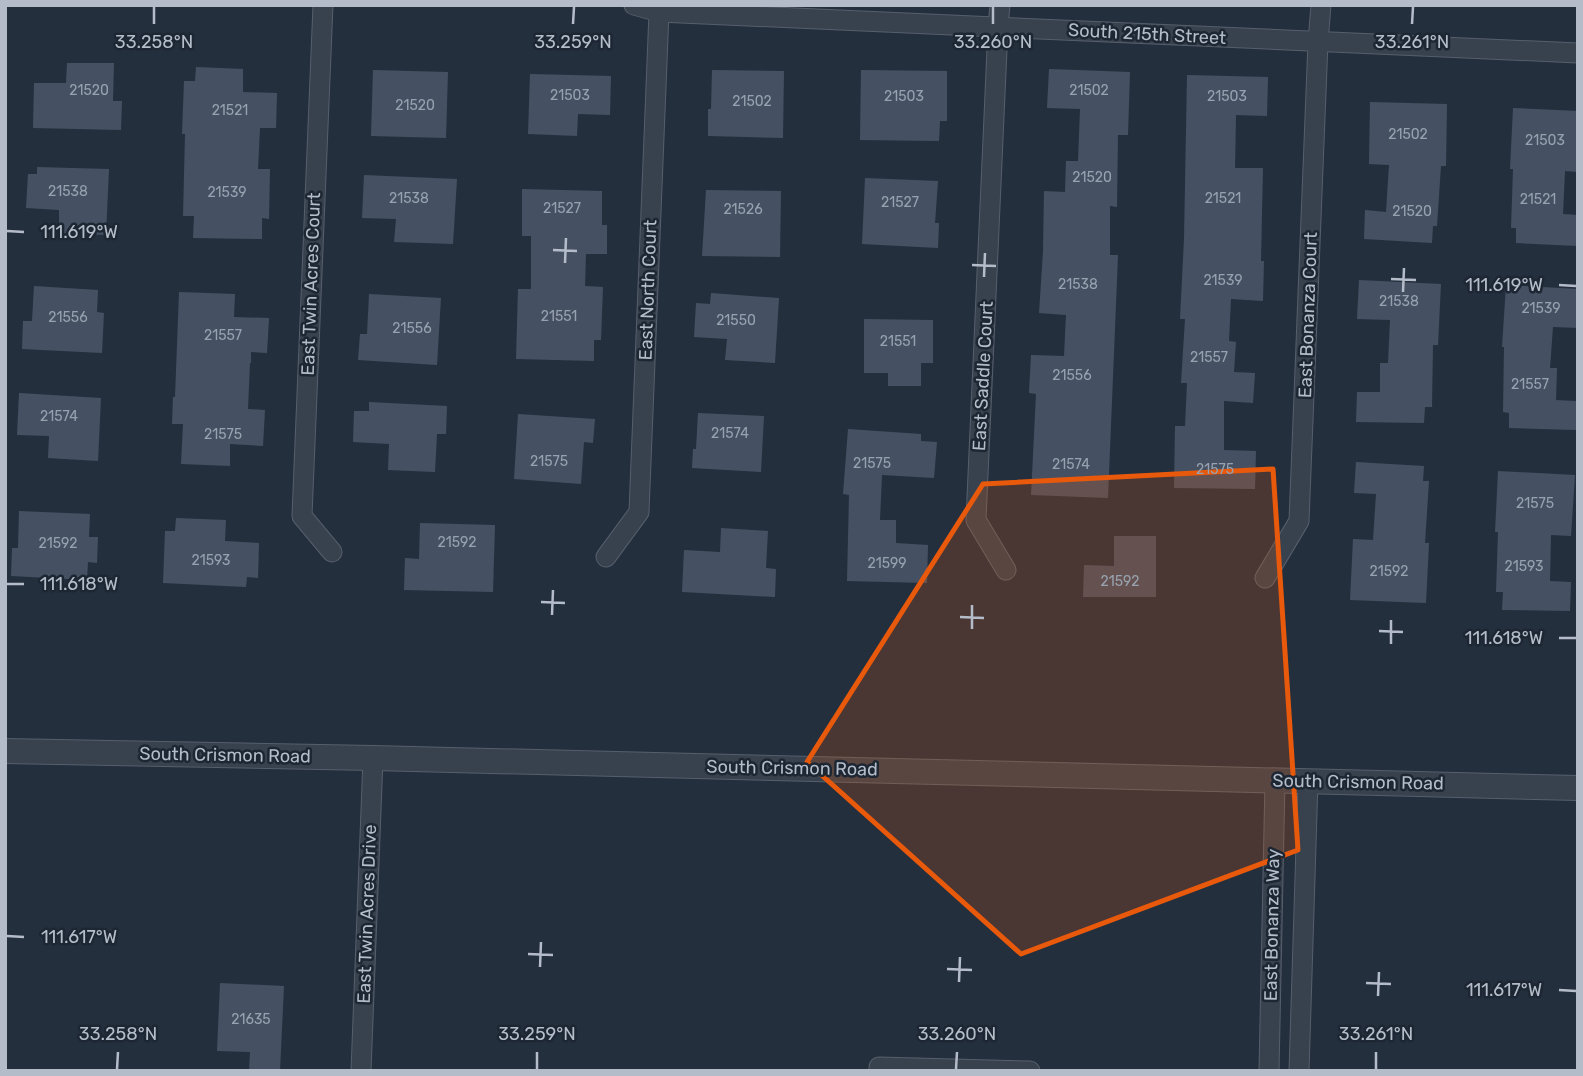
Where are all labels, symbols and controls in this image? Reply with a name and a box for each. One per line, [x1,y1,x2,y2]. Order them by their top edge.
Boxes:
street label: South 215th Street [1067,19,1227,49]
text: 33.258°N [115,31,193,53]
text: 33.259°N [534,31,612,53]
text: 33.260°N [954,31,1032,53]
text: 33.261°N [1375,31,1449,53]
house number: 21520 [69,82,109,99]
house number: 21502 [1069,82,1109,99]
house number: 21503 [550,87,590,104]
house number: 21503 [884,88,924,105]
house number: 21503 [1207,88,1247,105]
house number: 21502 [732,93,772,110]
house number: 21520 [395,97,435,114]
house number: 21521 [212,102,248,119]
house number: 21502 [1388,126,1428,143]
house number: 21503 [1525,132,1565,149]
house number: 21520 [1072,169,1112,186]
house number: 21538 [48,183,88,200]
house number: 21539 [207,184,247,201]
house number: 21538 [389,190,429,207]
house number: 21521 [1205,190,1241,207]
house number: 21521 [1520,191,1556,208]
street label: East Twin Acres Court [297,192,325,376]
house number: 21527 [881,194,919,211]
house number: 21527 [543,200,581,217]
house number: 21526 [723,201,763,218]
house number: 21520 [1392,203,1432,220]
street label: East North Court [635,219,661,361]
text: 111.619°W [40,221,118,243]
street label: East Bonanza Court [1294,232,1322,398]
house number: 21539 [1203,272,1243,289]
text: 111.619°W [1465,274,1543,296]
house number: 21538 [1058,276,1098,293]
house number: 21538 [1379,293,1419,310]
house number: 21539 [1521,300,1561,317]
street label: East Saddle Court [968,301,998,451]
house number: 21551 [541,308,577,325]
house number: 21556 [48,309,88,326]
house number: 21550 [716,312,756,329]
house number: 21556 [392,320,432,337]
house number: 21557 [204,327,242,344]
house number: 21551 [880,333,916,350]
house number: 21557 [1190,349,1228,366]
house number: 21556 [1052,367,1092,384]
house number: 21557 [1511,376,1549,393]
house number: 21574 [40,408,78,425]
house number: 21574 [711,425,749,442]
house number: 21575 [204,426,242,443]
house number: 21575 [530,453,568,470]
house number: 21575 [853,455,891,472]
house number: 21574 [1052,456,1090,473]
house number: 21575 [1196,461,1234,478]
house number: 21575 [1516,495,1554,512]
house number: 21592 [437,534,477,551]
house number: 21592 [38,535,78,552]
house number: 21593 [191,552,231,569]
house number: 21599 [867,555,907,572]
house number: 21593 [1504,558,1544,575]
house number: 21592 [1369,563,1409,580]
text: 111.618°W [40,573,118,595]
house number: 21592 [1100,573,1140,590]
text: 111.618°W [1465,627,1543,649]
street label: South Crismon Road [139,743,311,767]
street label: South Crismon Road [706,756,878,780]
street label: South Crismon Road [1272,770,1444,794]
street label: East Twin Acres Drive [353,824,381,1004]
street label: East Bonanza Way [1260,849,1284,1001]
text: 111.617°W [41,926,117,948]
text: 111.617°W [1466,979,1542,1001]
house number: 21635 [231,1011,271,1028]
text: 33.258°N [79,1023,157,1045]
text: 33.259°N [498,1023,576,1045]
text: 33.260°N [918,1023,996,1045]
text: 33.261°N [1339,1023,1413,1045]

